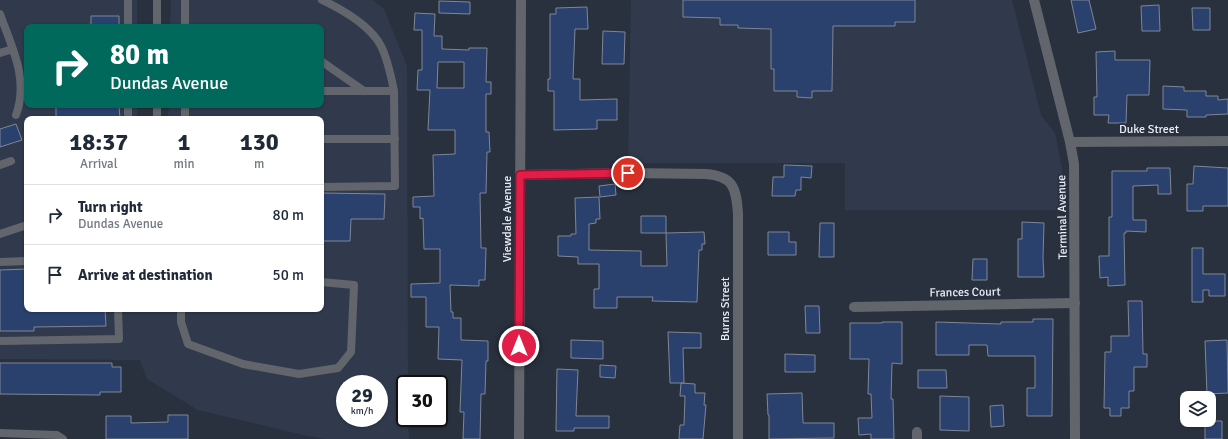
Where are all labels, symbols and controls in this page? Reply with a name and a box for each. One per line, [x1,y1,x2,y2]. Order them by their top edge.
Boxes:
text: 80 m [110,38,169,72]
icon: right [44,40,96,92]
text: Dundas Avenue [110,72,228,94]
street label: Duke Street [1119,122,1179,137]
text: 18:37 [69,127,128,157]
text: 1 [178,127,190,157]
text: 130 [240,127,279,157]
text: Arrival [80,156,117,172]
text: min [174,156,195,172]
text: m [254,156,264,172]
pin [611,156,645,190]
icon: arrive [617,162,639,184]
street label: Terminal Avenue [1054,175,1071,259]
street label: Viewdale Avenue [500,176,515,262]
text: Turn right [78,198,143,216]
icon: right [44,204,66,226]
text: 80 m [273,206,304,224]
text: Dundas Avenue [78,216,163,232]
icon: arrive [44,264,66,286]
text: Arrive at destination [78,266,213,284]
text: 50 m [273,266,304,284]
street label: Burns Street [718,277,733,341]
street label: Frances Court [929,284,1001,301]
position arrow [498,325,540,367]
speed limit sign: 30 [396,375,448,427]
text: 29 [351,383,373,408]
map controls [1180,391,1216,427]
button: layers [1180,391,1216,427]
text: km/h [351,405,373,417]

